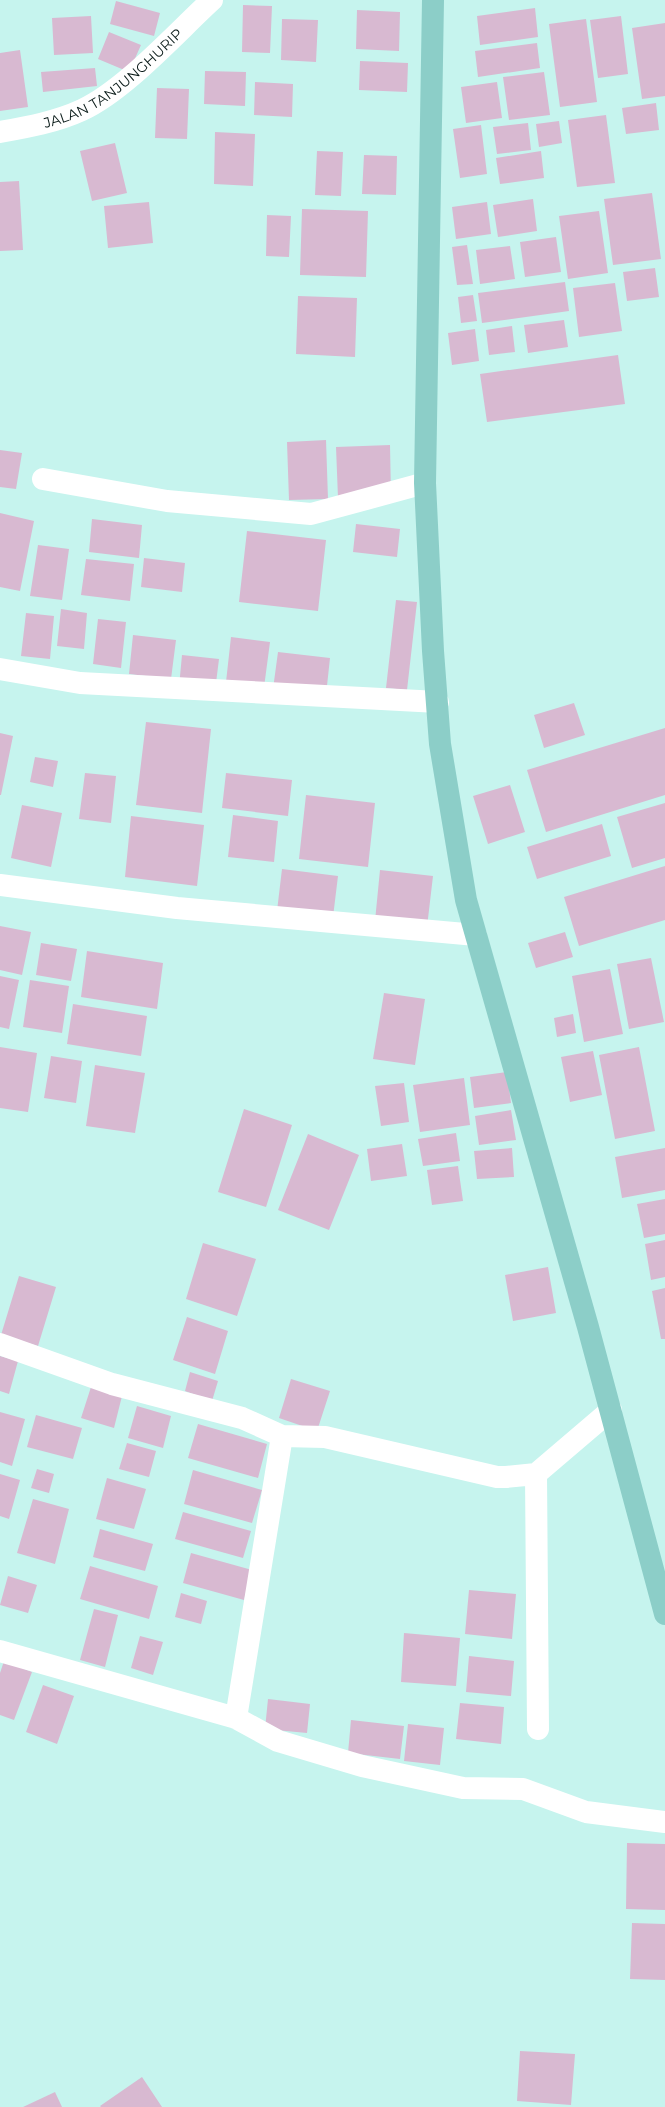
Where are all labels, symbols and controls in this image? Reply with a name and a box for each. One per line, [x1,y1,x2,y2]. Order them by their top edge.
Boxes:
street label: JALAN TANJUNGHURIP [41,25,186,132]

